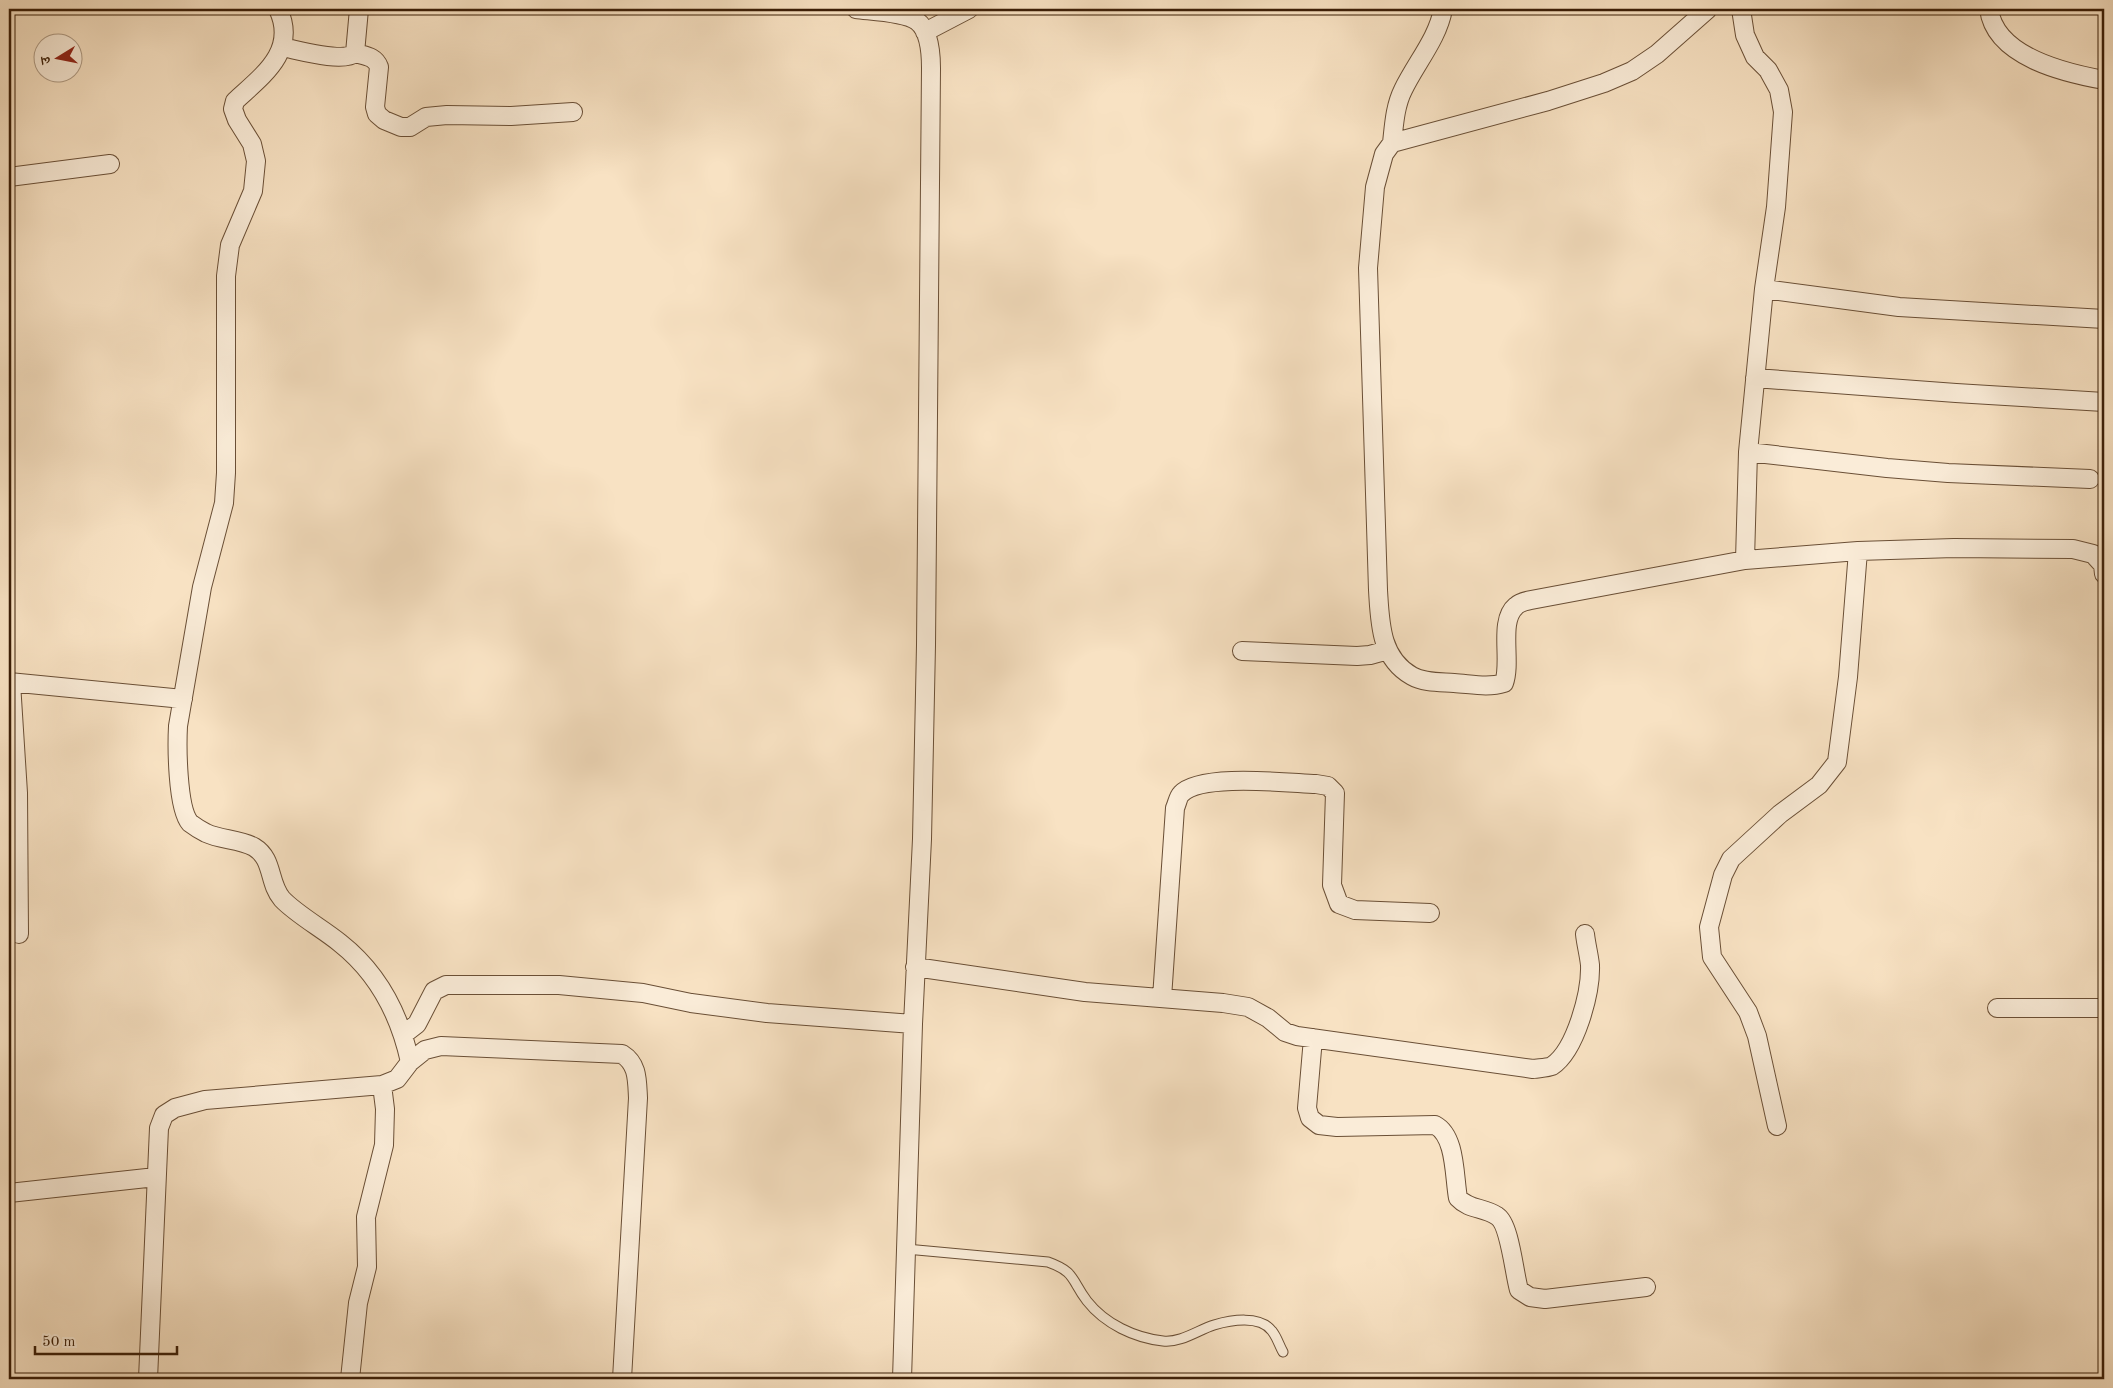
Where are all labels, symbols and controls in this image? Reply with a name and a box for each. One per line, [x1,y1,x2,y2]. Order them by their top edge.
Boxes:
north arrow [32,32,82,82]
text: उ [39,55,54,66]
scale bar [35,1323,178,1355]
text: 50 m [42,1335,76,1350]

